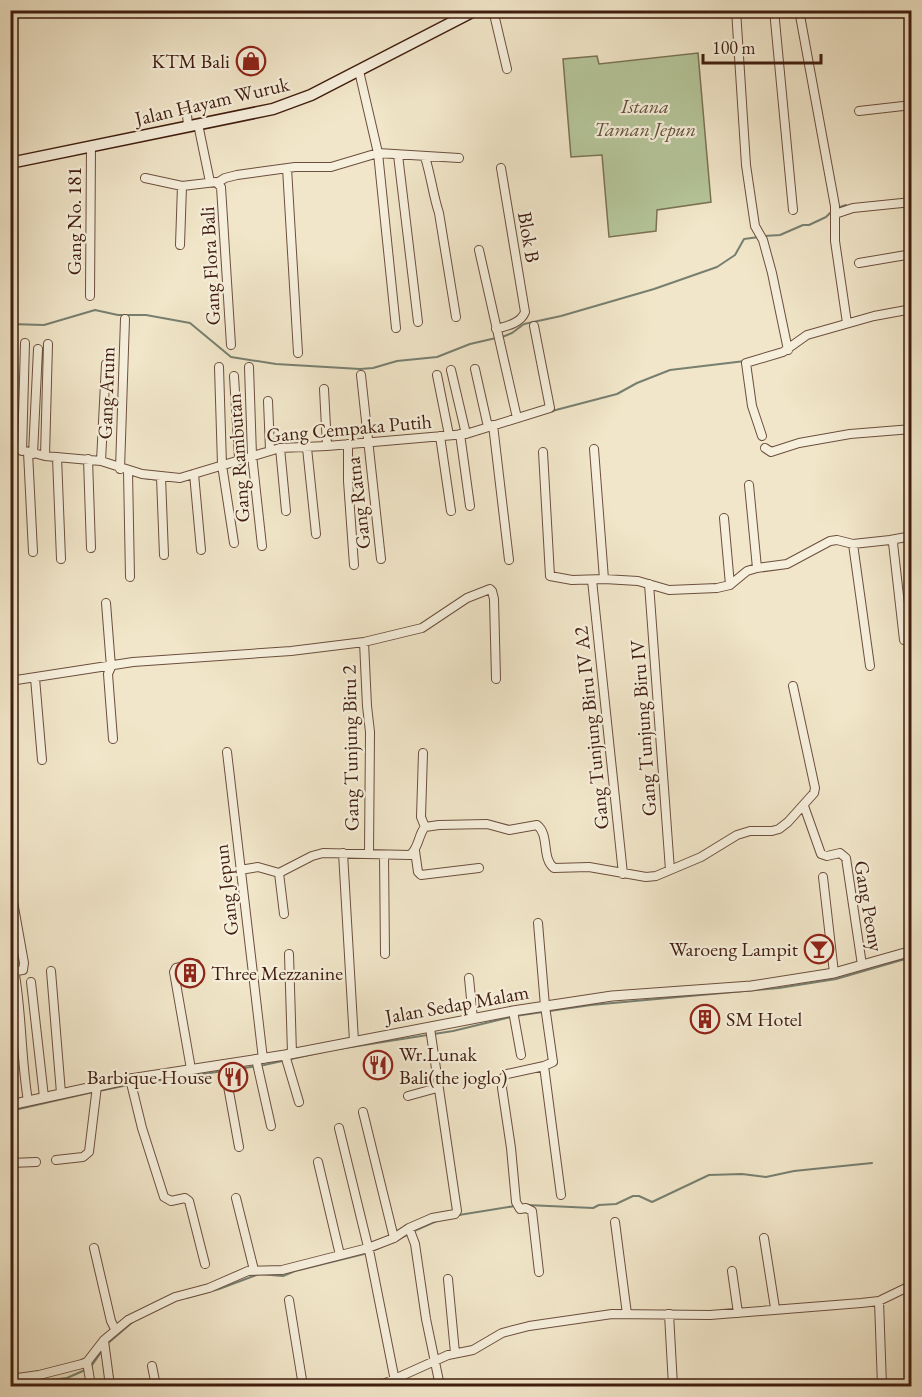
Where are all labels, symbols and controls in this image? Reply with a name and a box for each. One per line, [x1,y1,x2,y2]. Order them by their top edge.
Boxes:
scale bar [703,27,822,65]
text: 100 m [712,36,756,59]
shop icon: KTM Bali [235,45,267,77]
place label: KTM Bali [152,48,230,74]
street label: Jalan Hayam Wuruk [130,70,292,132]
park label: Istana Taman Jepun [594,93,696,142]
street label: Gang No. 181 [61,167,87,275]
street label: Gang Flora Bali [194,206,226,326]
street label: Blok B [512,209,546,265]
street label: Gang Arum [91,346,121,440]
street label: Gang Rambutan [220,392,255,523]
street label: Gang Cempaka Putih [265,408,433,448]
street label: Gang Ratna [339,455,377,551]
street label: Gang Tunjung Biru IV A2 [567,625,615,831]
street label: Gang Tunjung Biru IV [624,638,662,817]
street label: Gang Tunjung Biru 2 [336,664,364,831]
street label: Gang Jepun [207,842,245,937]
street label: Gang Peony [848,858,890,954]
bar icon: Waroeng Lampit [803,933,835,965]
place label: Waroeng Lampit [669,936,799,962]
building icon: Three Mezzanine [174,957,206,989]
place label: Three Mezzanine [211,960,343,986]
street label: Jalan Sedap Malam [381,978,531,1030]
building icon: SM Hotel [689,1003,721,1035]
place label: SM Hotel [726,1006,802,1032]
place label: Wr.Lunak Bali(the joglo) [399,1041,507,1090]
restaurant icon: Wr.Lunak Bali(the joglo) [362,1049,394,1081]
restaurant icon: Barbique House [217,1061,249,1093]
place label: Barbique House [87,1064,212,1090]

